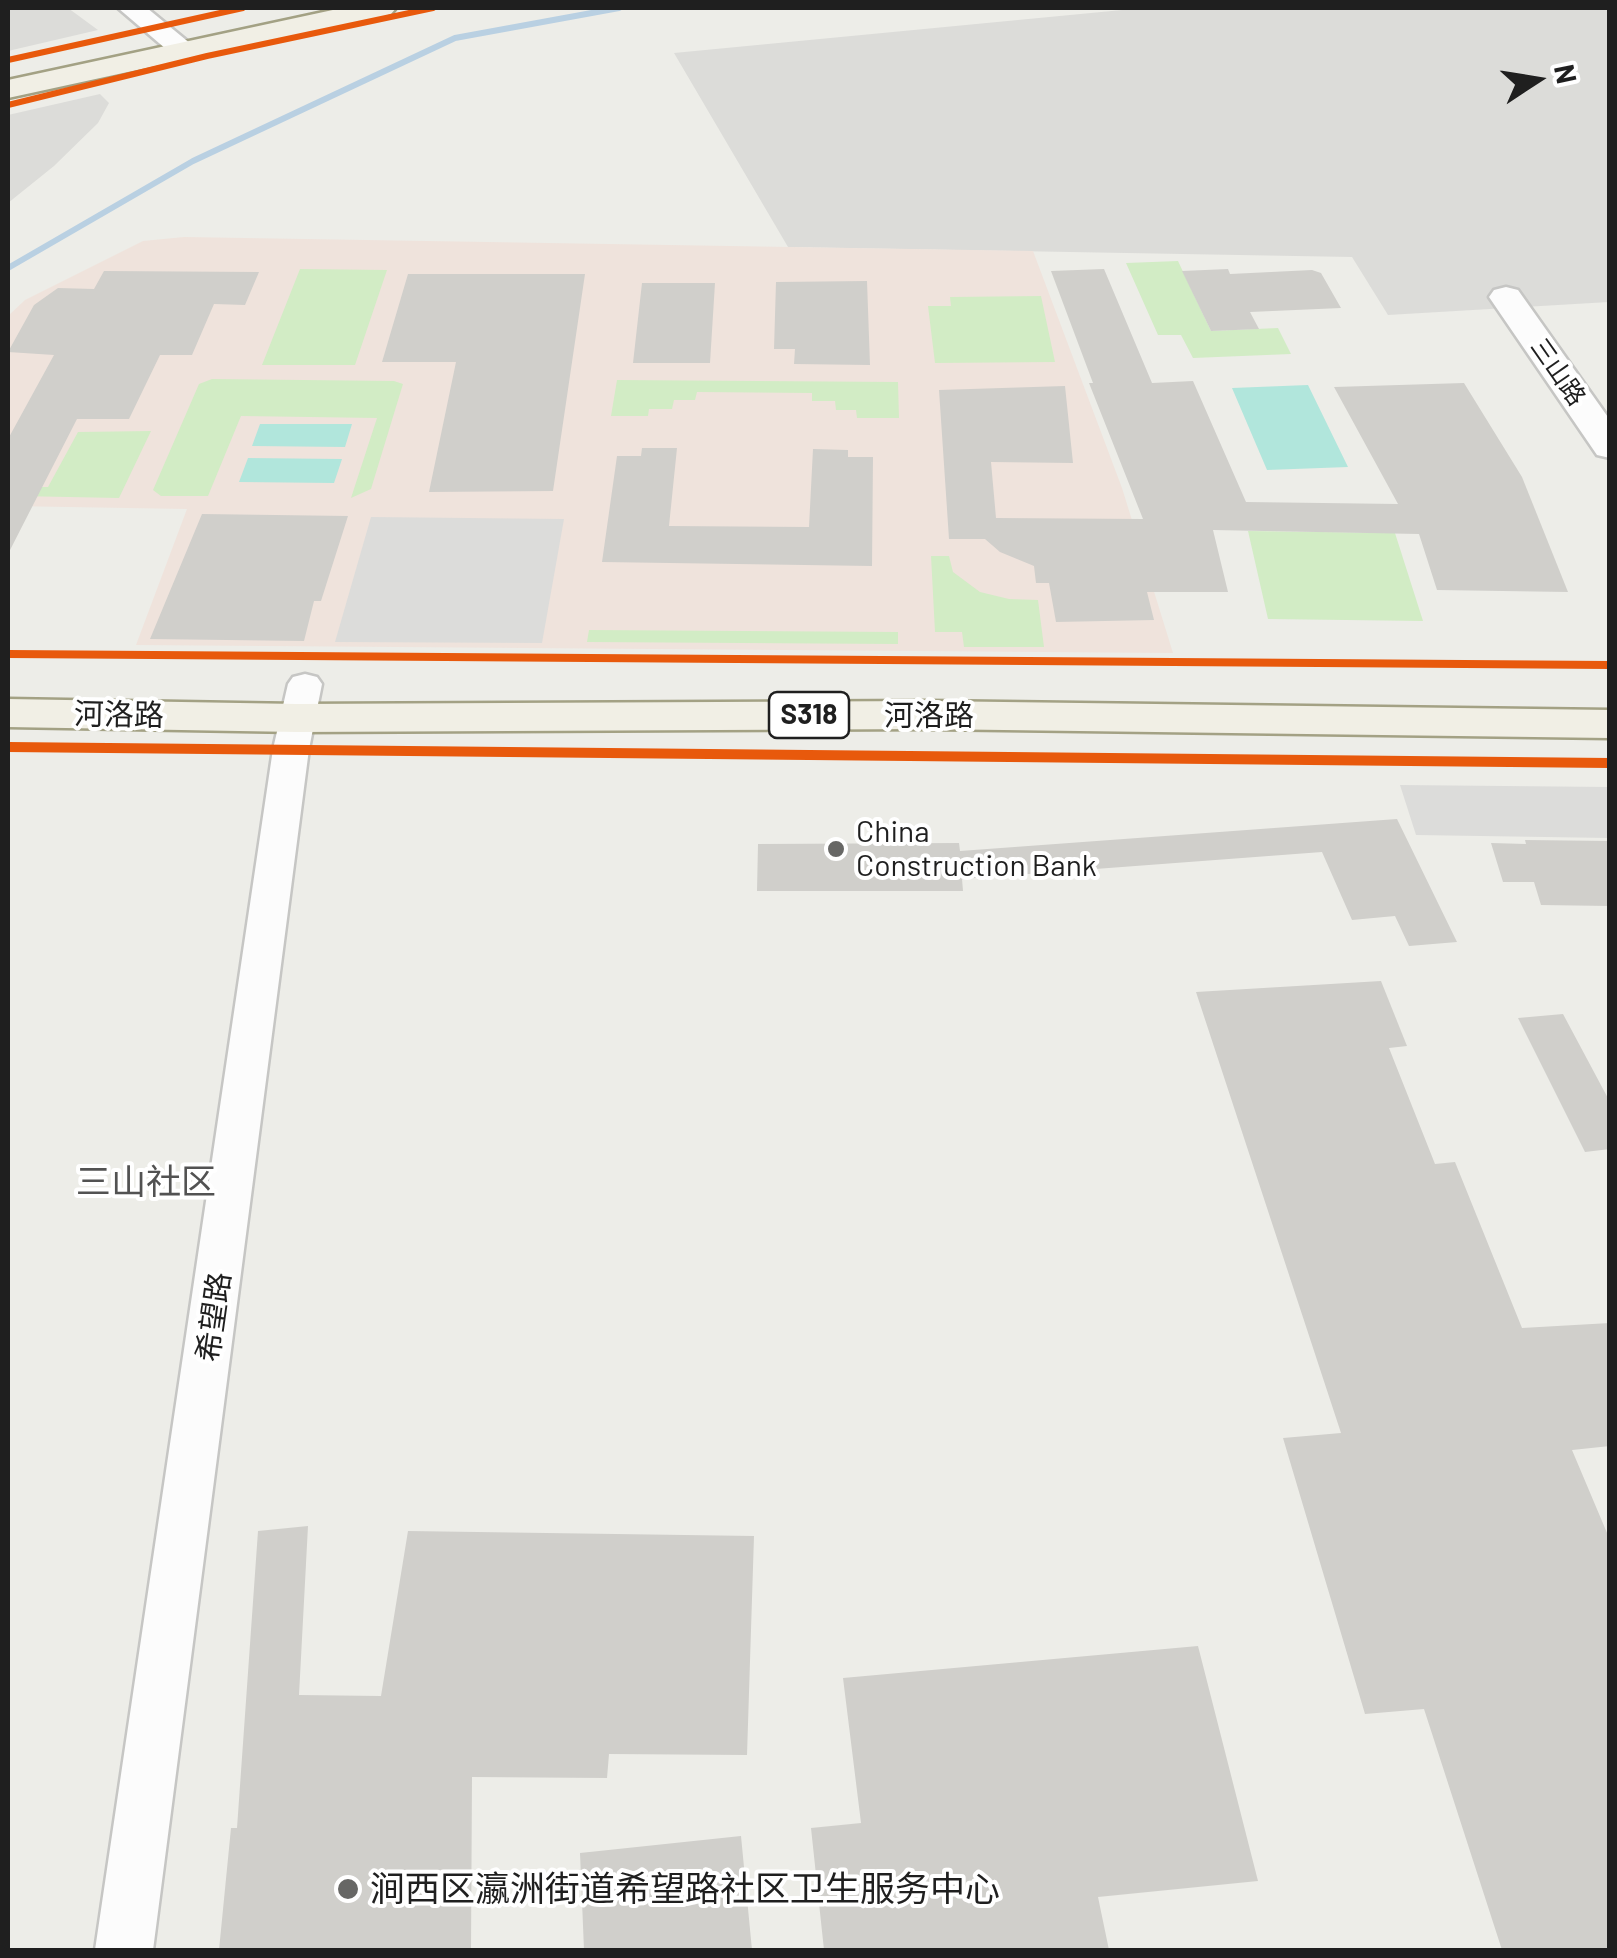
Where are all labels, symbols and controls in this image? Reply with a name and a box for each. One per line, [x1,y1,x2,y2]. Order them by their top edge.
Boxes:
north arrow [1487,30,1587,130]
text: N [1548,61,1585,86]
street label: 三山路 [1524,333,1592,411]
road number: S318 [769,692,849,738]
street label: 河洛路 [74,696,164,734]
street label: 河洛路 [884,698,974,734]
place label: China Construction Bank [856,814,1097,884]
marker: China Construction Bank [825,838,847,860]
district label: 三山社区 [76,1161,216,1203]
street label: 希望路 [190,1270,238,1364]
place label: 涧西区瀛洲街道希望路社区卫生服务中心 [370,1868,1000,1910]
marker: 涧西区瀛洲街道希望路社区卫生服务中心 [335,1876,361,1902]

